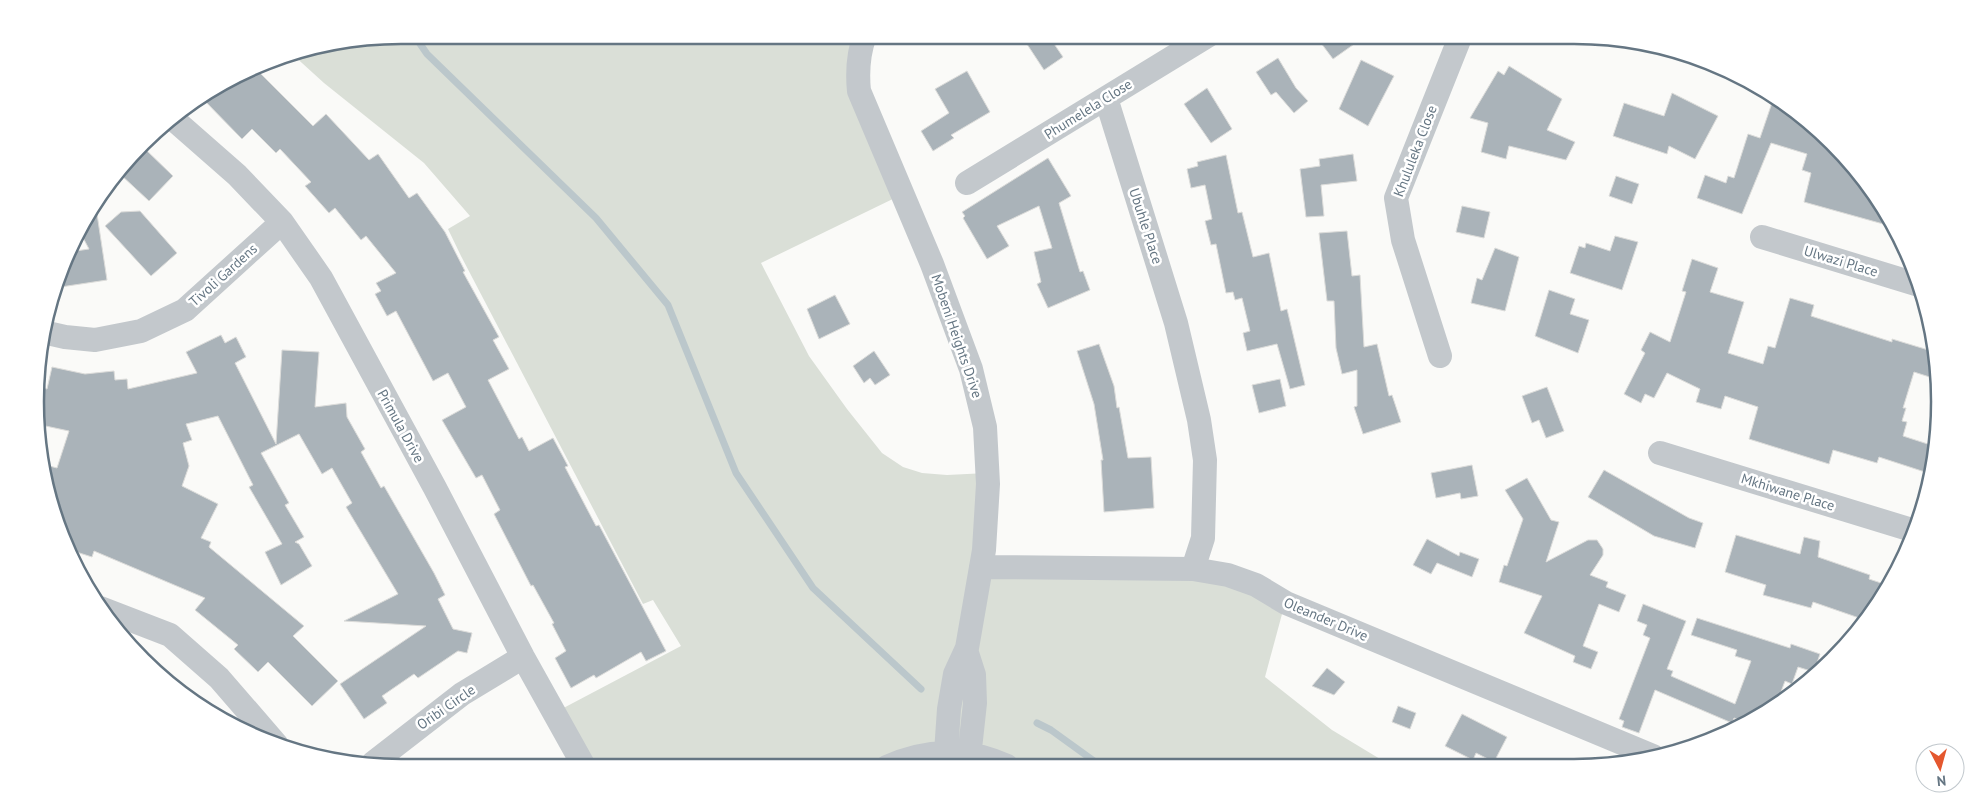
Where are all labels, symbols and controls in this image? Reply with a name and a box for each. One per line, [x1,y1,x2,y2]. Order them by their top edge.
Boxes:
street label: Phumelela Close [1041,75,1135,143]
street label: Khululeka Close [1389,103,1441,199]
street label: Ubuhle Place [1125,186,1167,266]
street label: Tivoli Gardens [185,240,261,310]
street label: Ulwazi Place [1802,241,1880,281]
street label: Mobeni Heights Drive [927,272,987,400]
street label: Primula Drive [374,386,428,466]
street label: Mkhiwane Place [1739,469,1837,515]
street label: Oleander Drive [1281,593,1371,645]
street label: Oribi Circle [413,680,479,734]
north arrow [1915,743,1965,793]
text: N [1936,771,1947,790]

